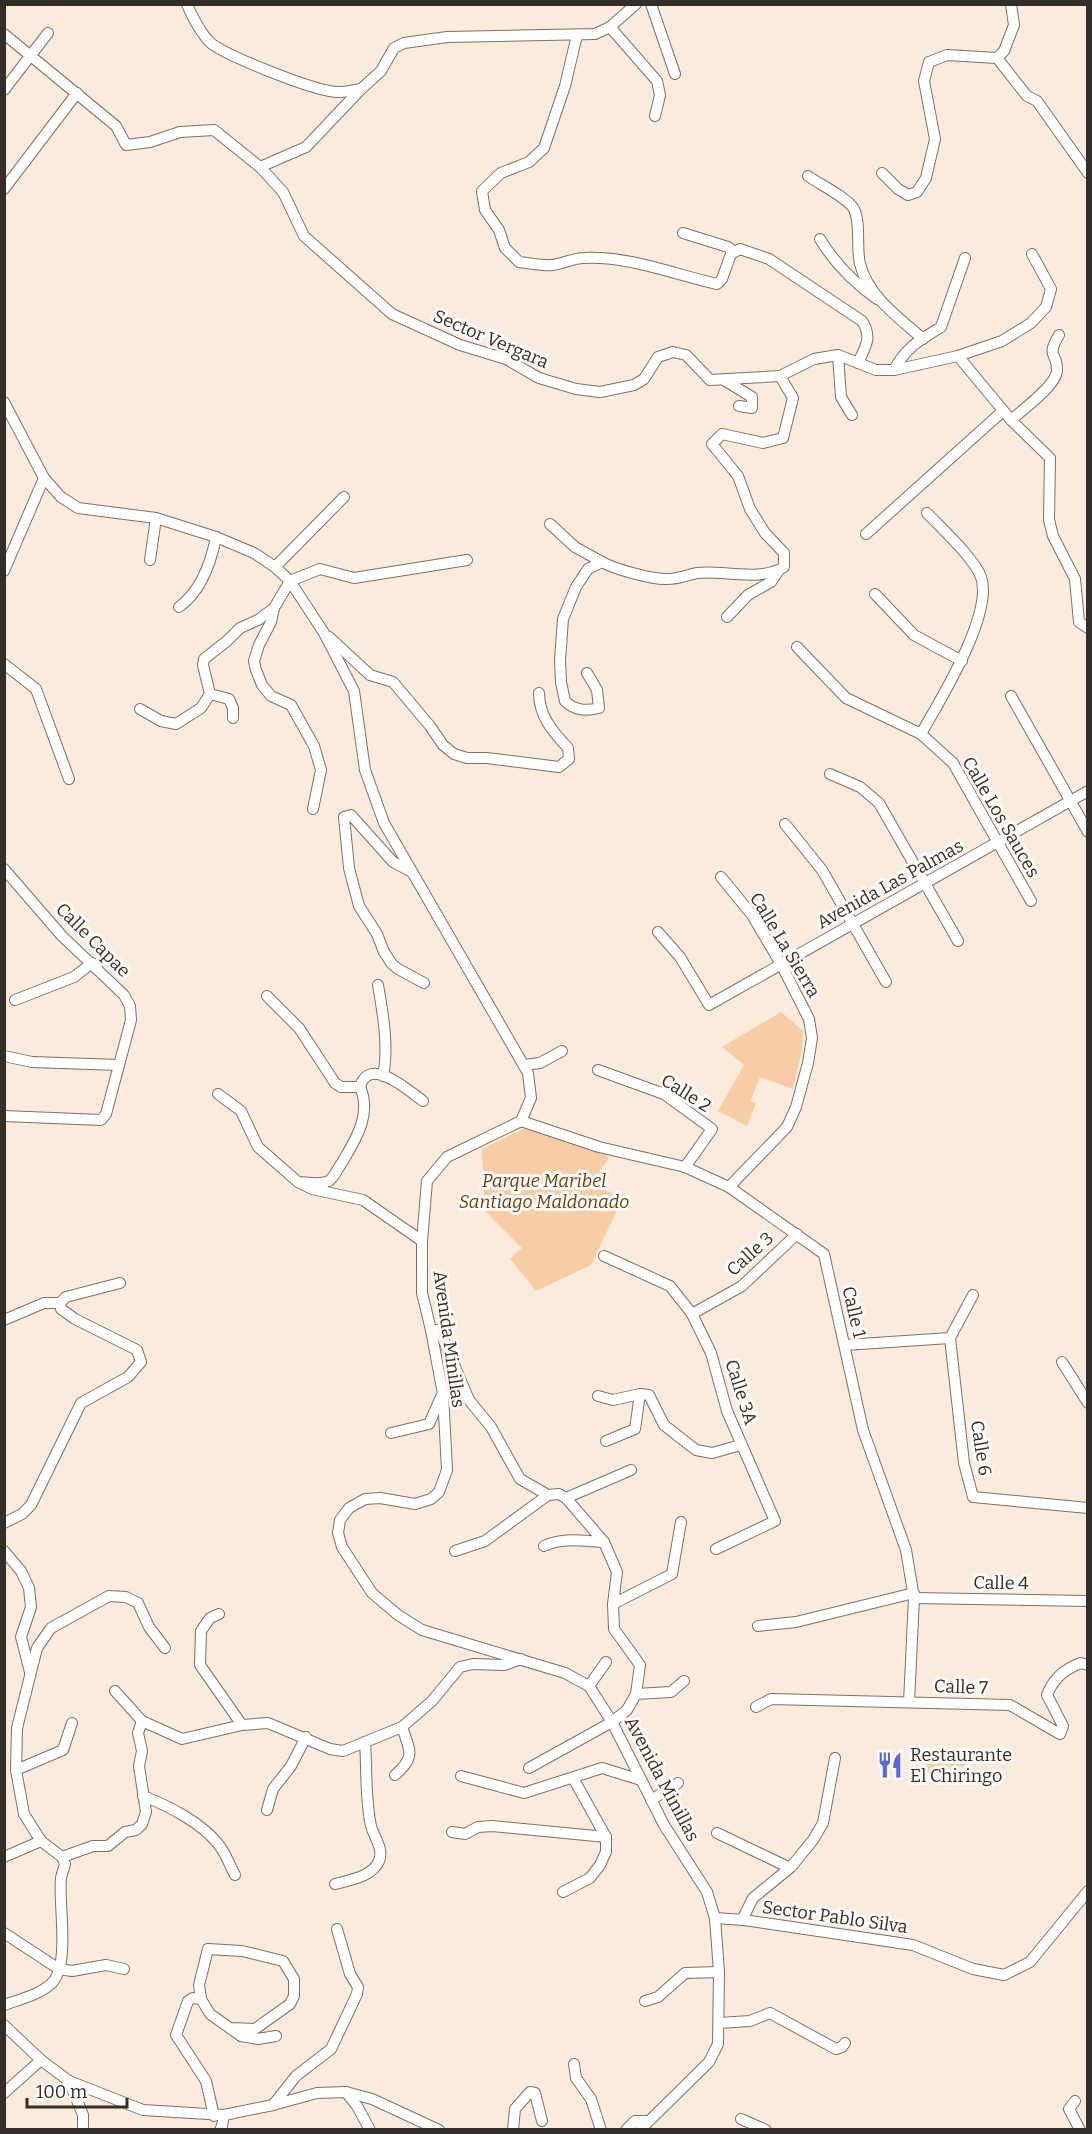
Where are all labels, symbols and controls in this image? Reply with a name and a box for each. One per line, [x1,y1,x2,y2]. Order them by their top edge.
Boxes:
street label: Sector Vergara [430,305,552,373]
street label: Calle Los Sauces [957,753,1045,881]
street label: Avenida Las Palmas [813,835,967,933]
street label: Calle La Sierra [745,889,825,1002]
street label: Calle Capae [51,898,135,982]
street label: Calle 2 [657,1069,715,1117]
park label: Parque Maribel Santiago Maldonado [459,1170,629,1213]
street label: Calle 3 [722,1227,778,1281]
street label: Avenida Minillas [428,1269,470,1409]
street label: Calle 1 [837,1284,871,1341]
street label: Calle 3A [720,1357,762,1428]
street label: Calle 6 [966,1419,996,1477]
street label: Calle 4 [973,1572,1029,1594]
street label: Calle 7 [934,1675,988,1699]
street label: Avenida Minillas [620,1713,704,1845]
place label: Restaurante El Chiringo [910,1744,1012,1787]
restaurant icon: Restaurante El Chiringo [875,1750,905,1780]
street label: Sector Pablo Silva [761,1896,909,1938]
scale bar [27,2071,128,2109]
text: 100 m [36,2081,87,2103]

